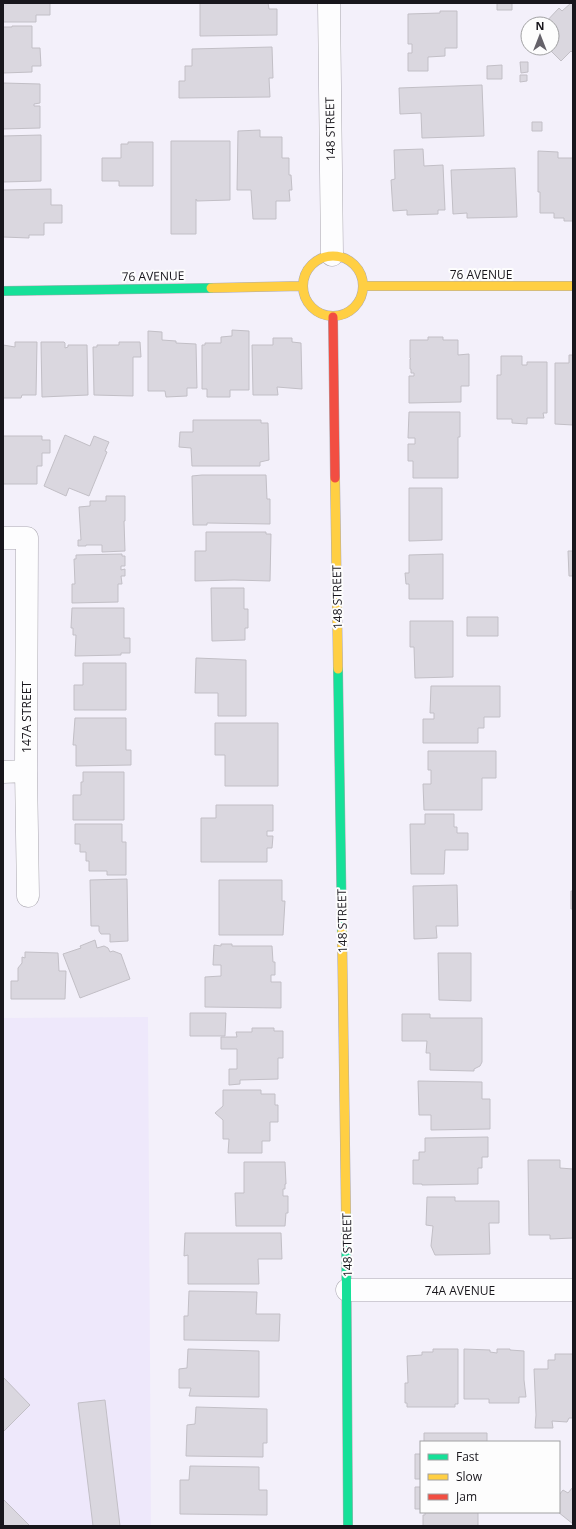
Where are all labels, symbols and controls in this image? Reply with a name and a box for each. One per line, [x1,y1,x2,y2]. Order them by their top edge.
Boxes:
north arrow [520,16,560,56]
text: N [536,18,544,33]
street label: 148 STREET [321,96,339,161]
street label: 76 AVENUE [450,266,512,283]
street label: 76 AVENUE [122,267,184,285]
street label: 148 STREET [328,564,346,629]
street label: 147A STREET [18,681,35,753]
street label: 148 STREET [333,888,351,953]
street label: 148 STREET [338,1212,356,1277]
street label: 74A AVENUE [425,1282,495,1299]
legend [420,1441,560,1513]
text: Fast [456,1448,479,1465]
text: Slow [456,1468,483,1485]
text: Jam [455,1488,477,1505]

